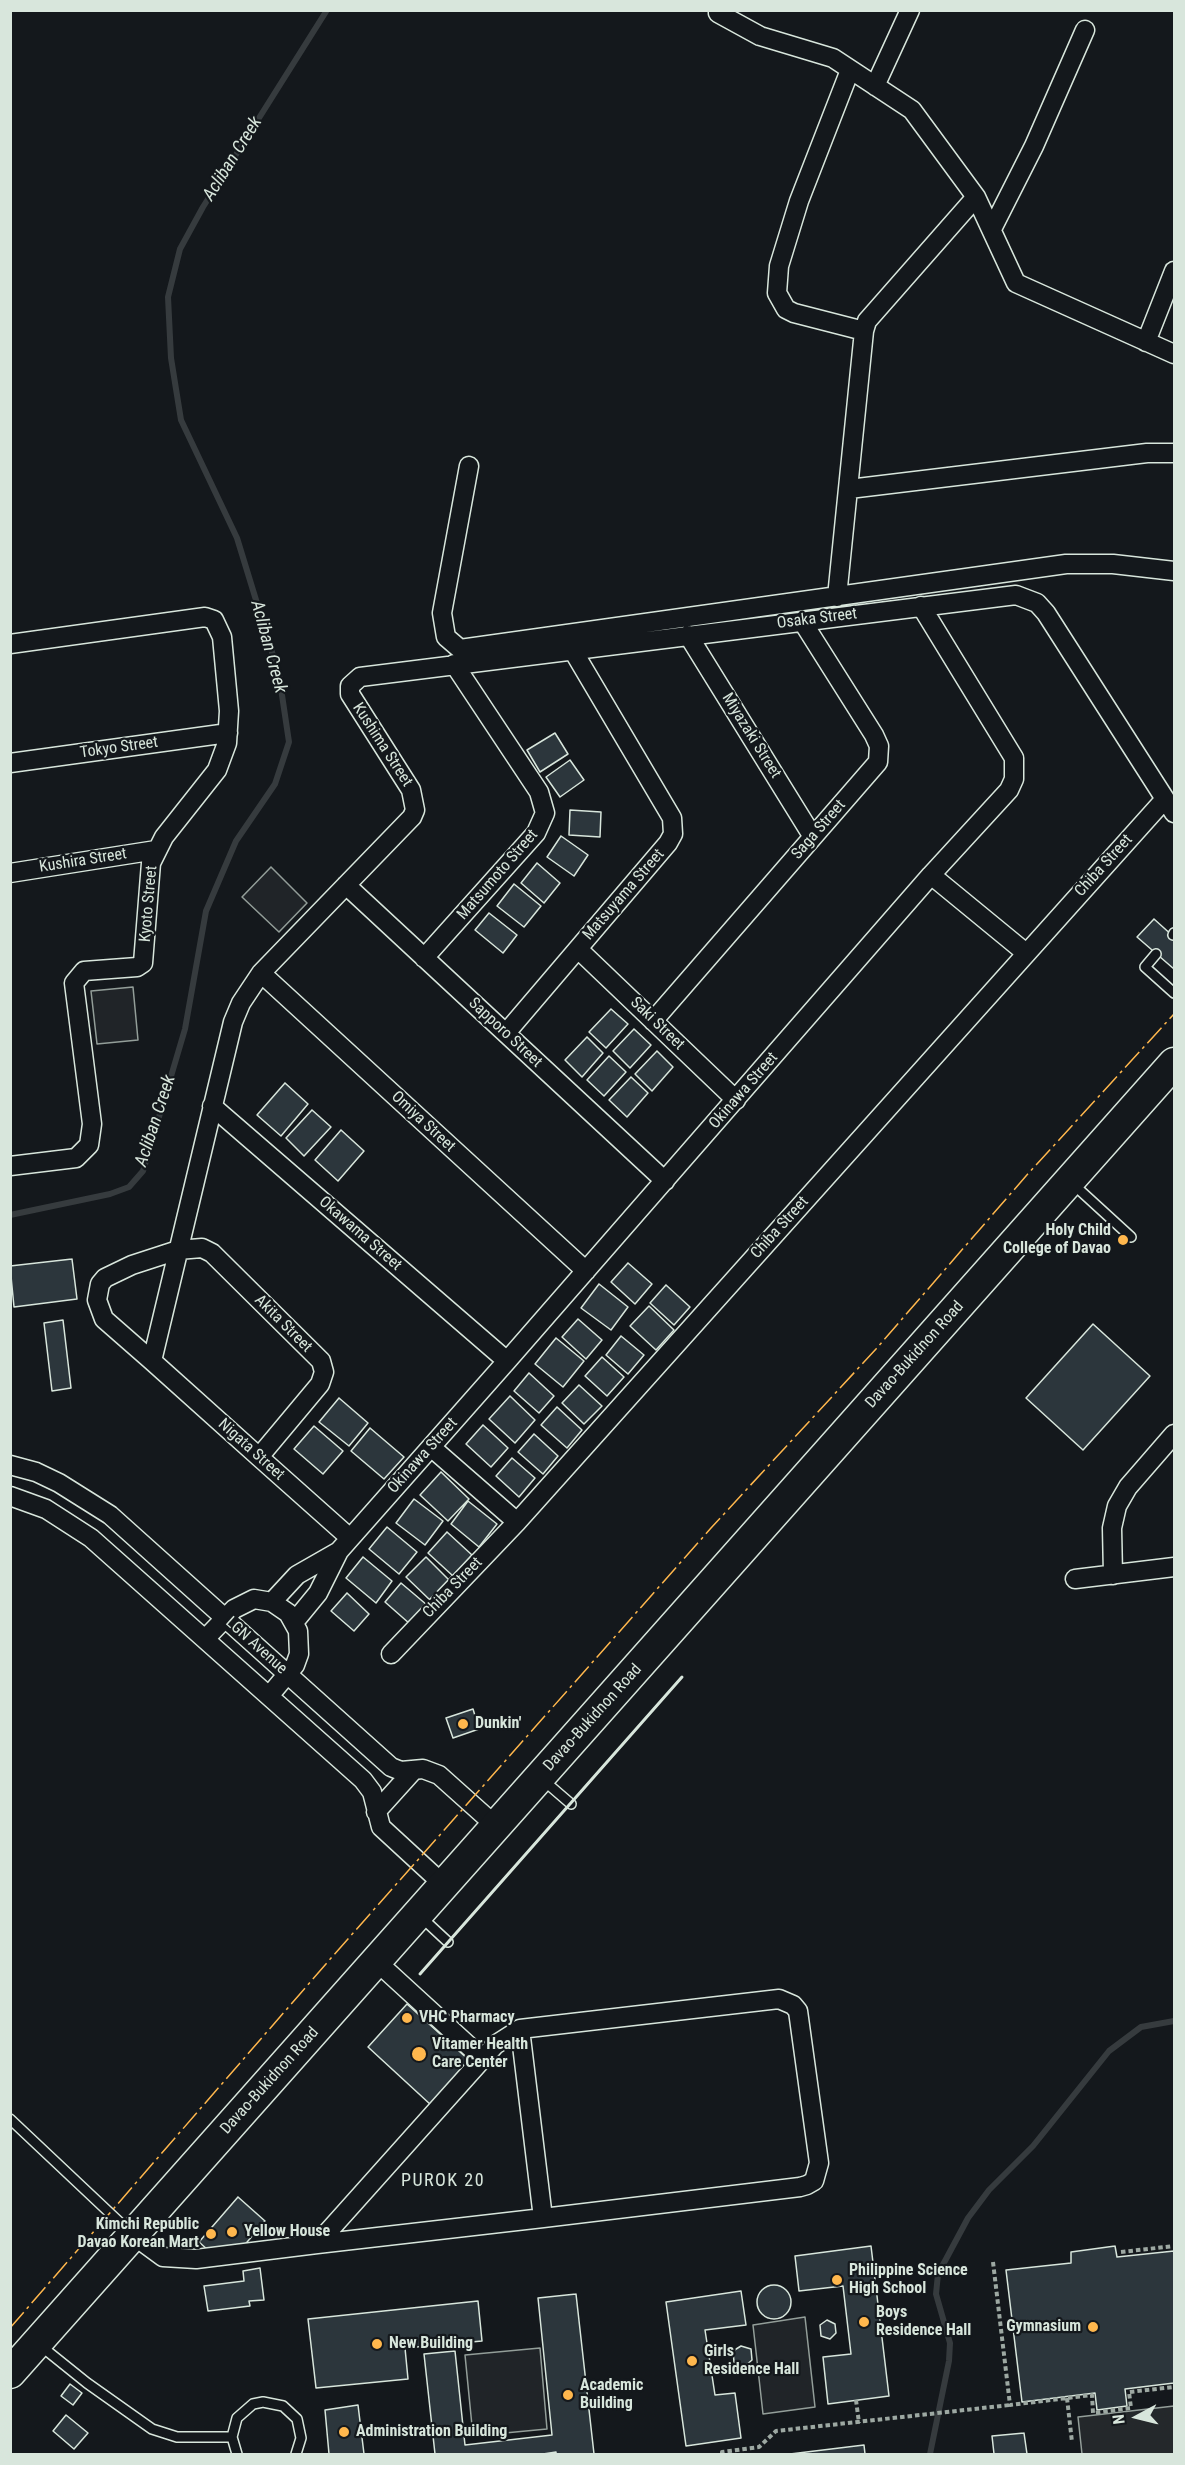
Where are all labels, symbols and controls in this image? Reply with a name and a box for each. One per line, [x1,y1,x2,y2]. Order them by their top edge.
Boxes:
water label: Acliban Creek [199,113,267,205]
water label: Acliban Creek [245,598,291,696]
street label: Osaka Street [776,605,858,633]
street label: Miyazaki Street [717,690,785,782]
street label: Kushima Street [348,700,416,790]
street label: Tokyo Street [79,733,159,763]
street label: Saga Street [788,796,850,864]
street label: Matsumoto Street [454,826,542,924]
street label: Chiba Street [1071,831,1137,901]
street label: Kushira Street [38,845,128,877]
street label: Matsuyama Street [579,845,669,945]
street label: Kyoto Street [136,865,162,943]
street label: Saki Street [626,993,688,1055]
street label: Sapporo Street [464,994,546,1072]
street label: Okinawa Street [706,1049,782,1133]
water label: Acliban Creek [131,1073,181,1169]
street label: Omiya Street [387,1087,459,1157]
street label: Okawama Street [315,1193,405,1275]
street label: Chiba Street [747,1193,813,1263]
place label: Holy Child College of Davao [1003,1221,1111,1259]
marker: Holy Child College of Davao [1116,1233,1130,1247]
street label: Akita Street [250,1291,316,1357]
street label: Davao-Bukidnon Road [862,1297,968,1413]
street label: Okinawa Street [384,1414,462,1498]
street label: Nigata Street [214,1415,288,1485]
street label: Chiba Street [419,1554,487,1622]
street label: LGN Avenue [221,1613,291,1679]
street label: Davao-Bukidnon Road [540,1660,646,1776]
place label: Dunkin' [475,1714,521,1734]
marker: Dunkin' [456,1717,470,1731]
place label: VHC Pharmacy [419,2008,515,2028]
marker: VHC Pharmacy [400,2011,414,2025]
street label: Davao-Bukidnon Road [217,2023,323,2139]
place label: Vitamer Health Care Center [432,2035,528,2073]
marker: Vitamer Health Care Center [410,2045,428,2063]
district label: PUROK 20 [401,2170,485,2192]
place label: Kimchi Republic Davao Korean Mart [78,2215,199,2253]
place label: Yellow House [244,2222,330,2242]
marker: Yellow House [225,2225,239,2239]
marker: Kimchi Republic Davao Korean Mart [204,2227,218,2241]
place label: Philippine Science High School [849,2261,968,2299]
marker: Philippine Science High School [830,2273,844,2287]
place label: Boys Residence Hall [876,2303,971,2341]
marker: Boys Residence Hall [857,2315,871,2329]
place label: Gymnasium [1006,2317,1081,2337]
marker: Gymnasium [1086,2320,1100,2334]
place label: New Building [389,2334,473,2354]
marker: New Building [370,2337,384,2351]
place label: Girls Residence Hall [704,2342,799,2380]
marker: Girls Residence Hall [685,2354,699,2368]
place label: Academic Building [580,2376,643,2414]
north arrow [1107,2387,1167,2447]
marker: Academic Building [561,2388,575,2402]
text: N [1109,2413,1129,2425]
place label: Administration Building [356,2422,507,2442]
marker: Administration Building [337,2425,351,2439]

